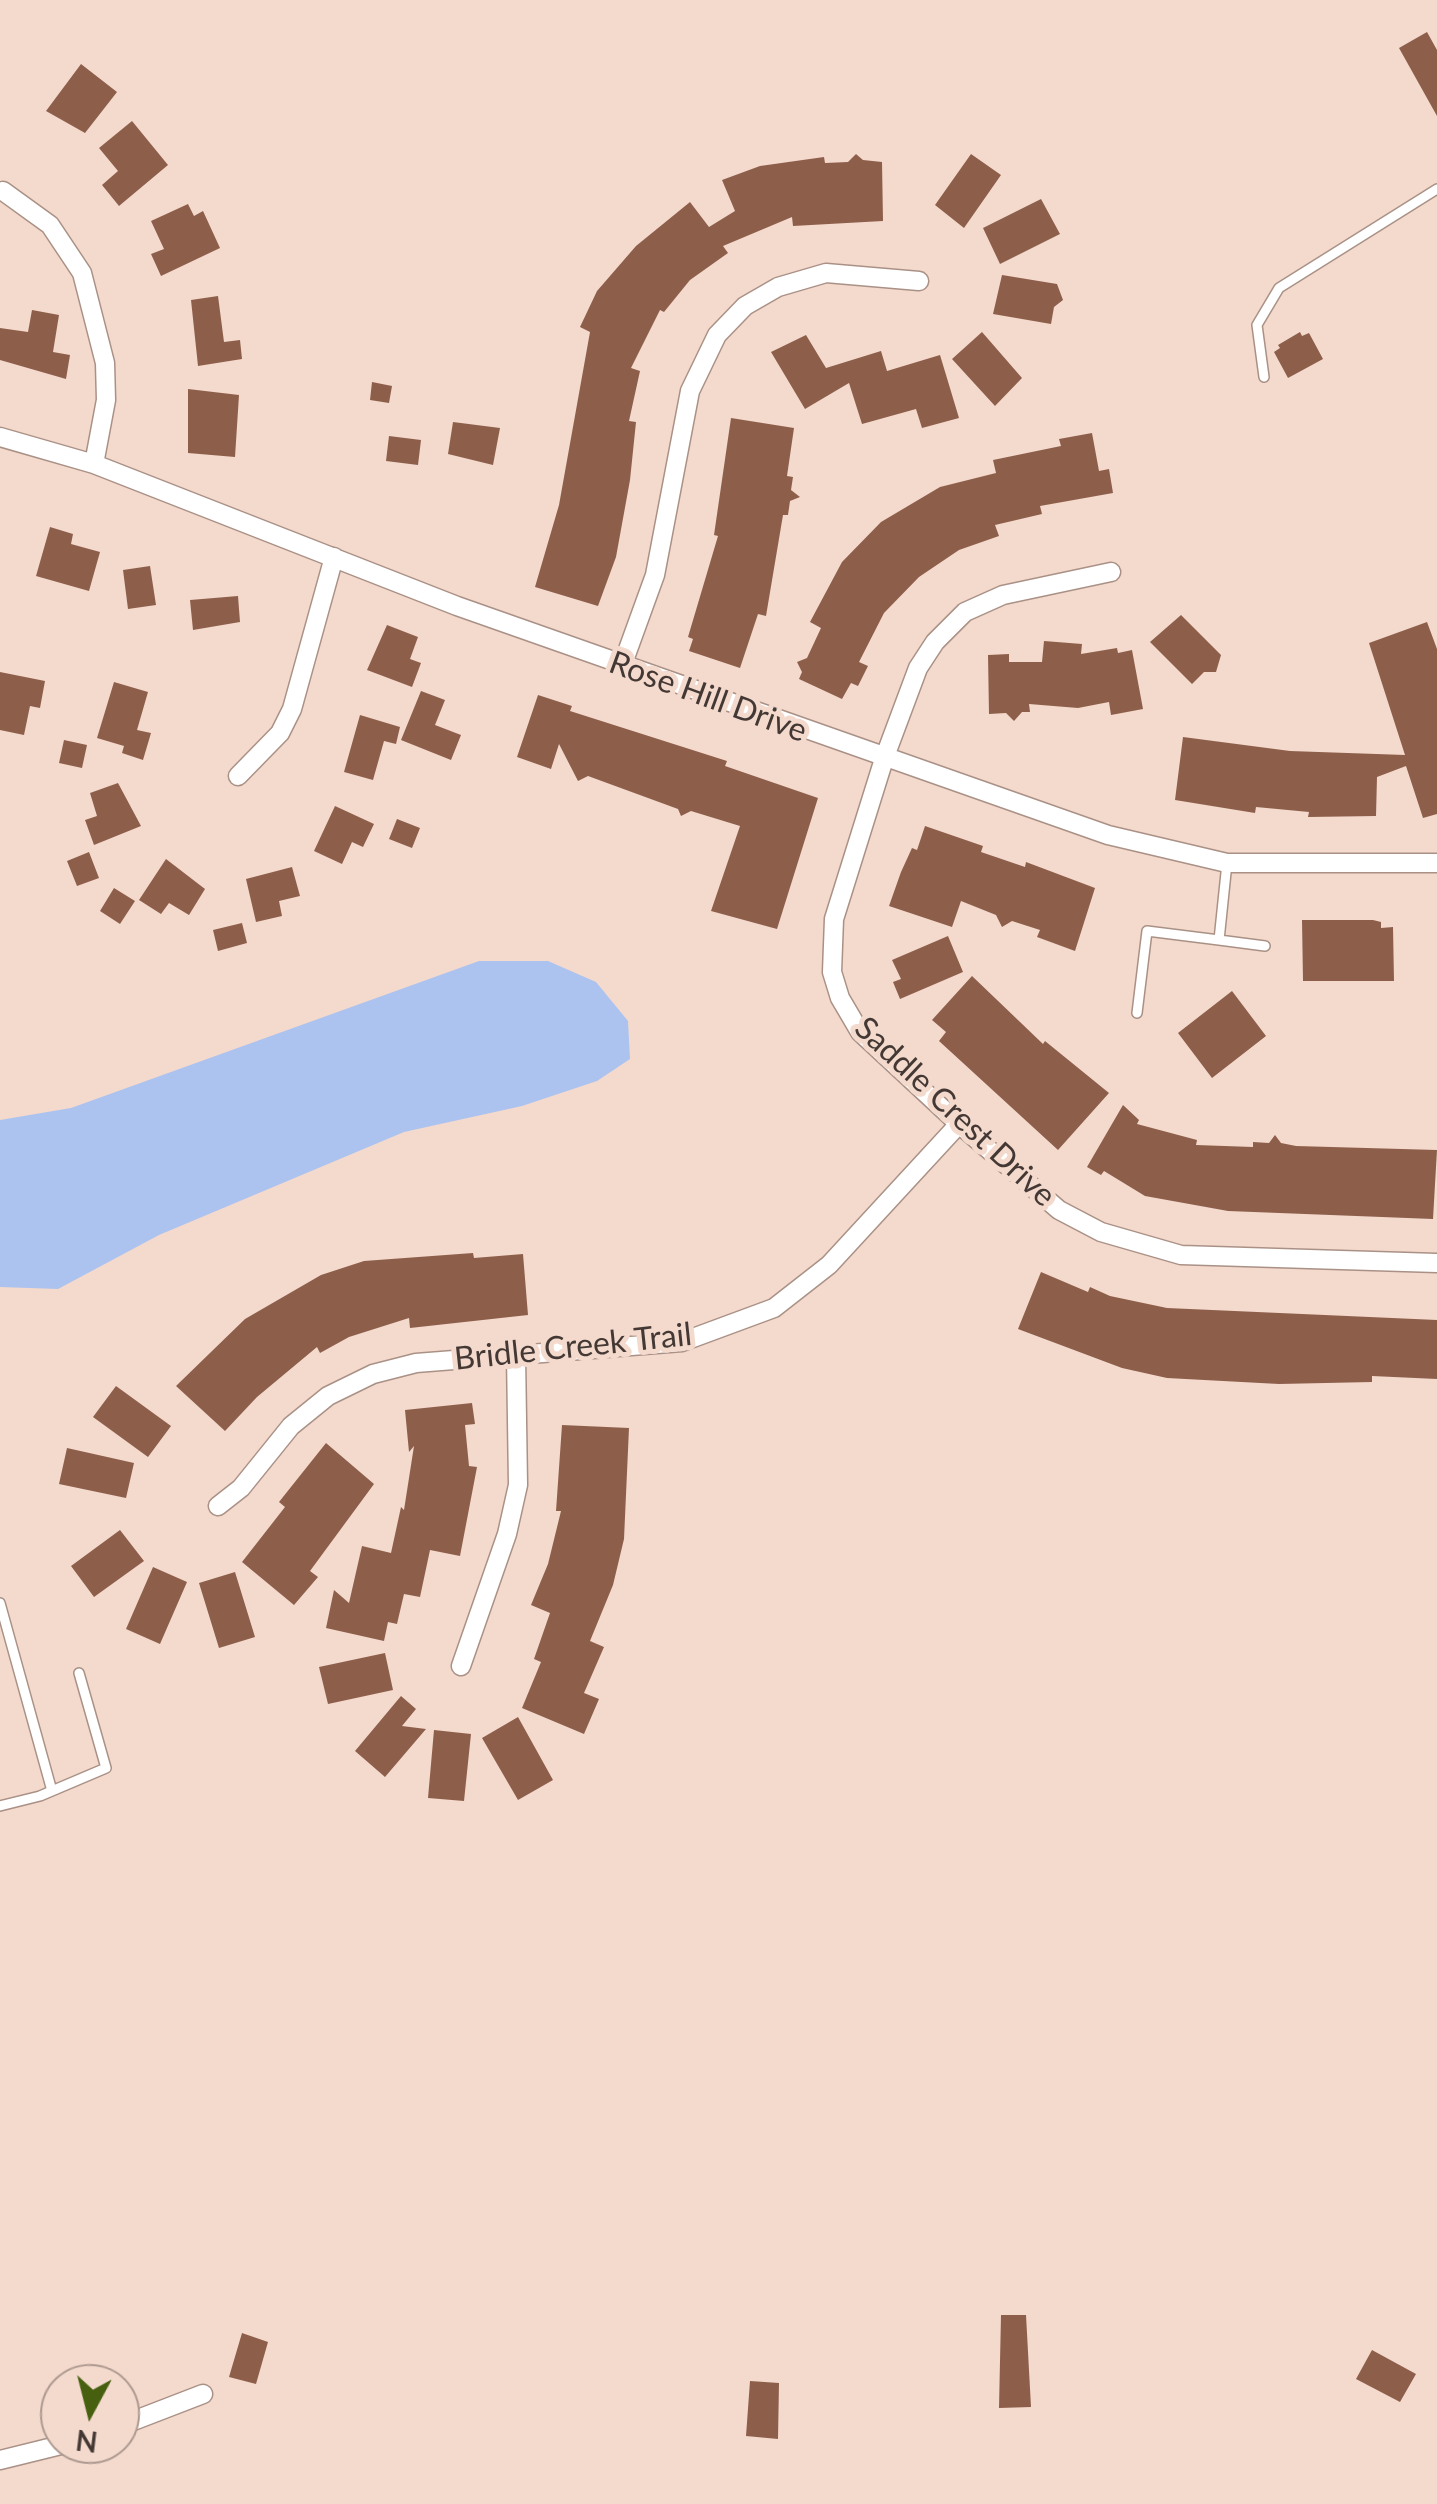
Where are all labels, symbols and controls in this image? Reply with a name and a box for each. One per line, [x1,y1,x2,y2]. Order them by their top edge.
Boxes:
street label: Rose Hill Drive [604,643,812,751]
street label: Saddle Crest Drive [847,1009,1063,1215]
street label: Bridle Creek Trail [452,1315,694,1379]
north arrow [40,2364,140,2464]
text: N [74,2424,99,2460]

